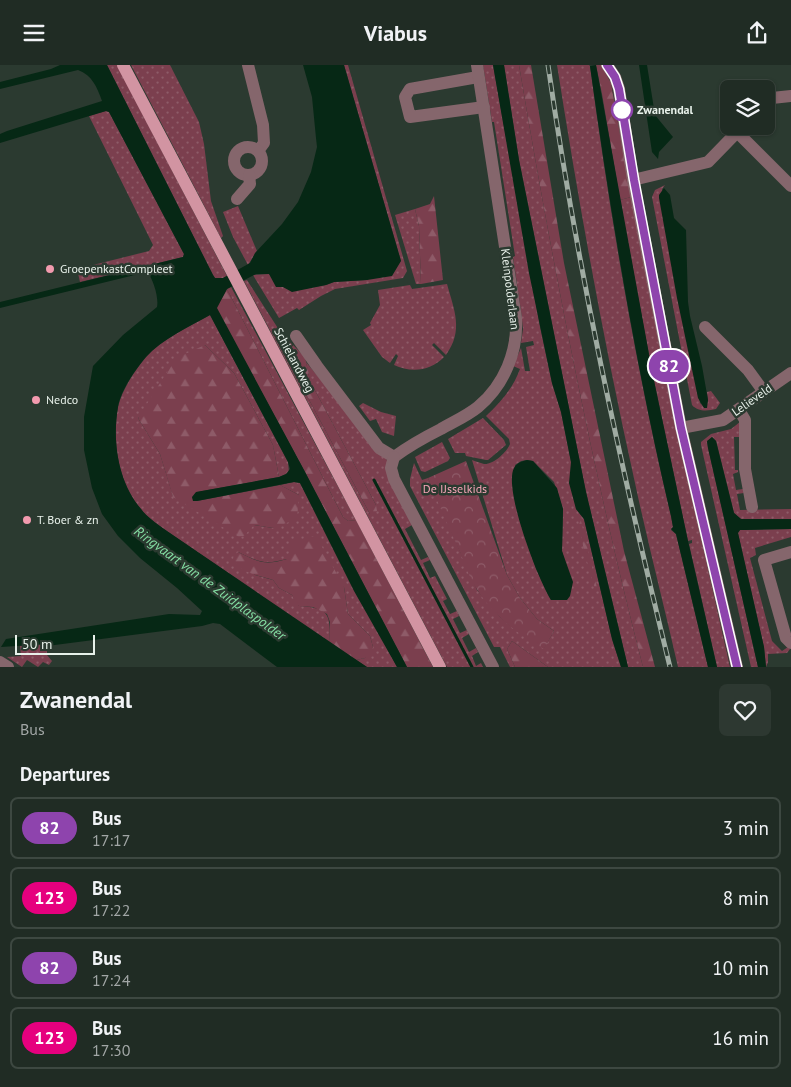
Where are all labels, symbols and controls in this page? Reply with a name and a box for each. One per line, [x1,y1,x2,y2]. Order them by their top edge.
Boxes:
icon: menu [20,19,48,47]
text: Viabus [364,19,427,47]
icon: share [743,19,771,47]
map controls [720,80,775,135]
button: layers [720,80,775,135]
marker: Zwanendal [611,99,633,121]
place label: Zwanendal [637,102,694,117]
street label: Kleinpolderlaan [498,247,523,330]
place label: GroepenkastCompleet [60,261,173,276]
marker: GroepenkastCompleet [44,263,56,275]
street label: Schielandweg [271,325,318,395]
line badge: 82 [646,350,692,382]
text: 82 [659,354,679,377]
street label: Lelieveld [729,380,775,419]
place label: Nedco [46,392,78,407]
marker: Nedco [30,394,42,406]
park label: De IJsselkids [423,481,487,496]
place label: T. Boer & zn [37,512,99,527]
marker: T. Boer & zn [21,514,33,526]
water label: Ringvaart van de Zuidplaspolder [131,522,291,645]
scale bar [15,632,95,655]
text: 50 m [22,635,52,653]
text: Zwanendal [20,684,132,715]
button: heart [719,684,771,736]
text: Bus [20,719,45,739]
text: Departures [20,762,110,786]
text: Bus [92,806,121,830]
text: 82 [39,816,60,839]
text: 3 min [723,816,769,840]
text: 17:17 [92,830,130,850]
text: Bus [92,876,121,900]
text: 123 [34,886,65,909]
text: 8 min [723,886,769,910]
text: 17:22 [92,900,130,920]
text: Bus [92,946,121,970]
text: 82 [39,956,60,979]
text: 10 min [712,956,769,980]
text: 17:24 [92,970,130,990]
text: Bus [92,1016,121,1040]
text: 123 [34,1026,65,1049]
text: 16 min [712,1026,769,1050]
text: 17:30 [92,1040,130,1060]

